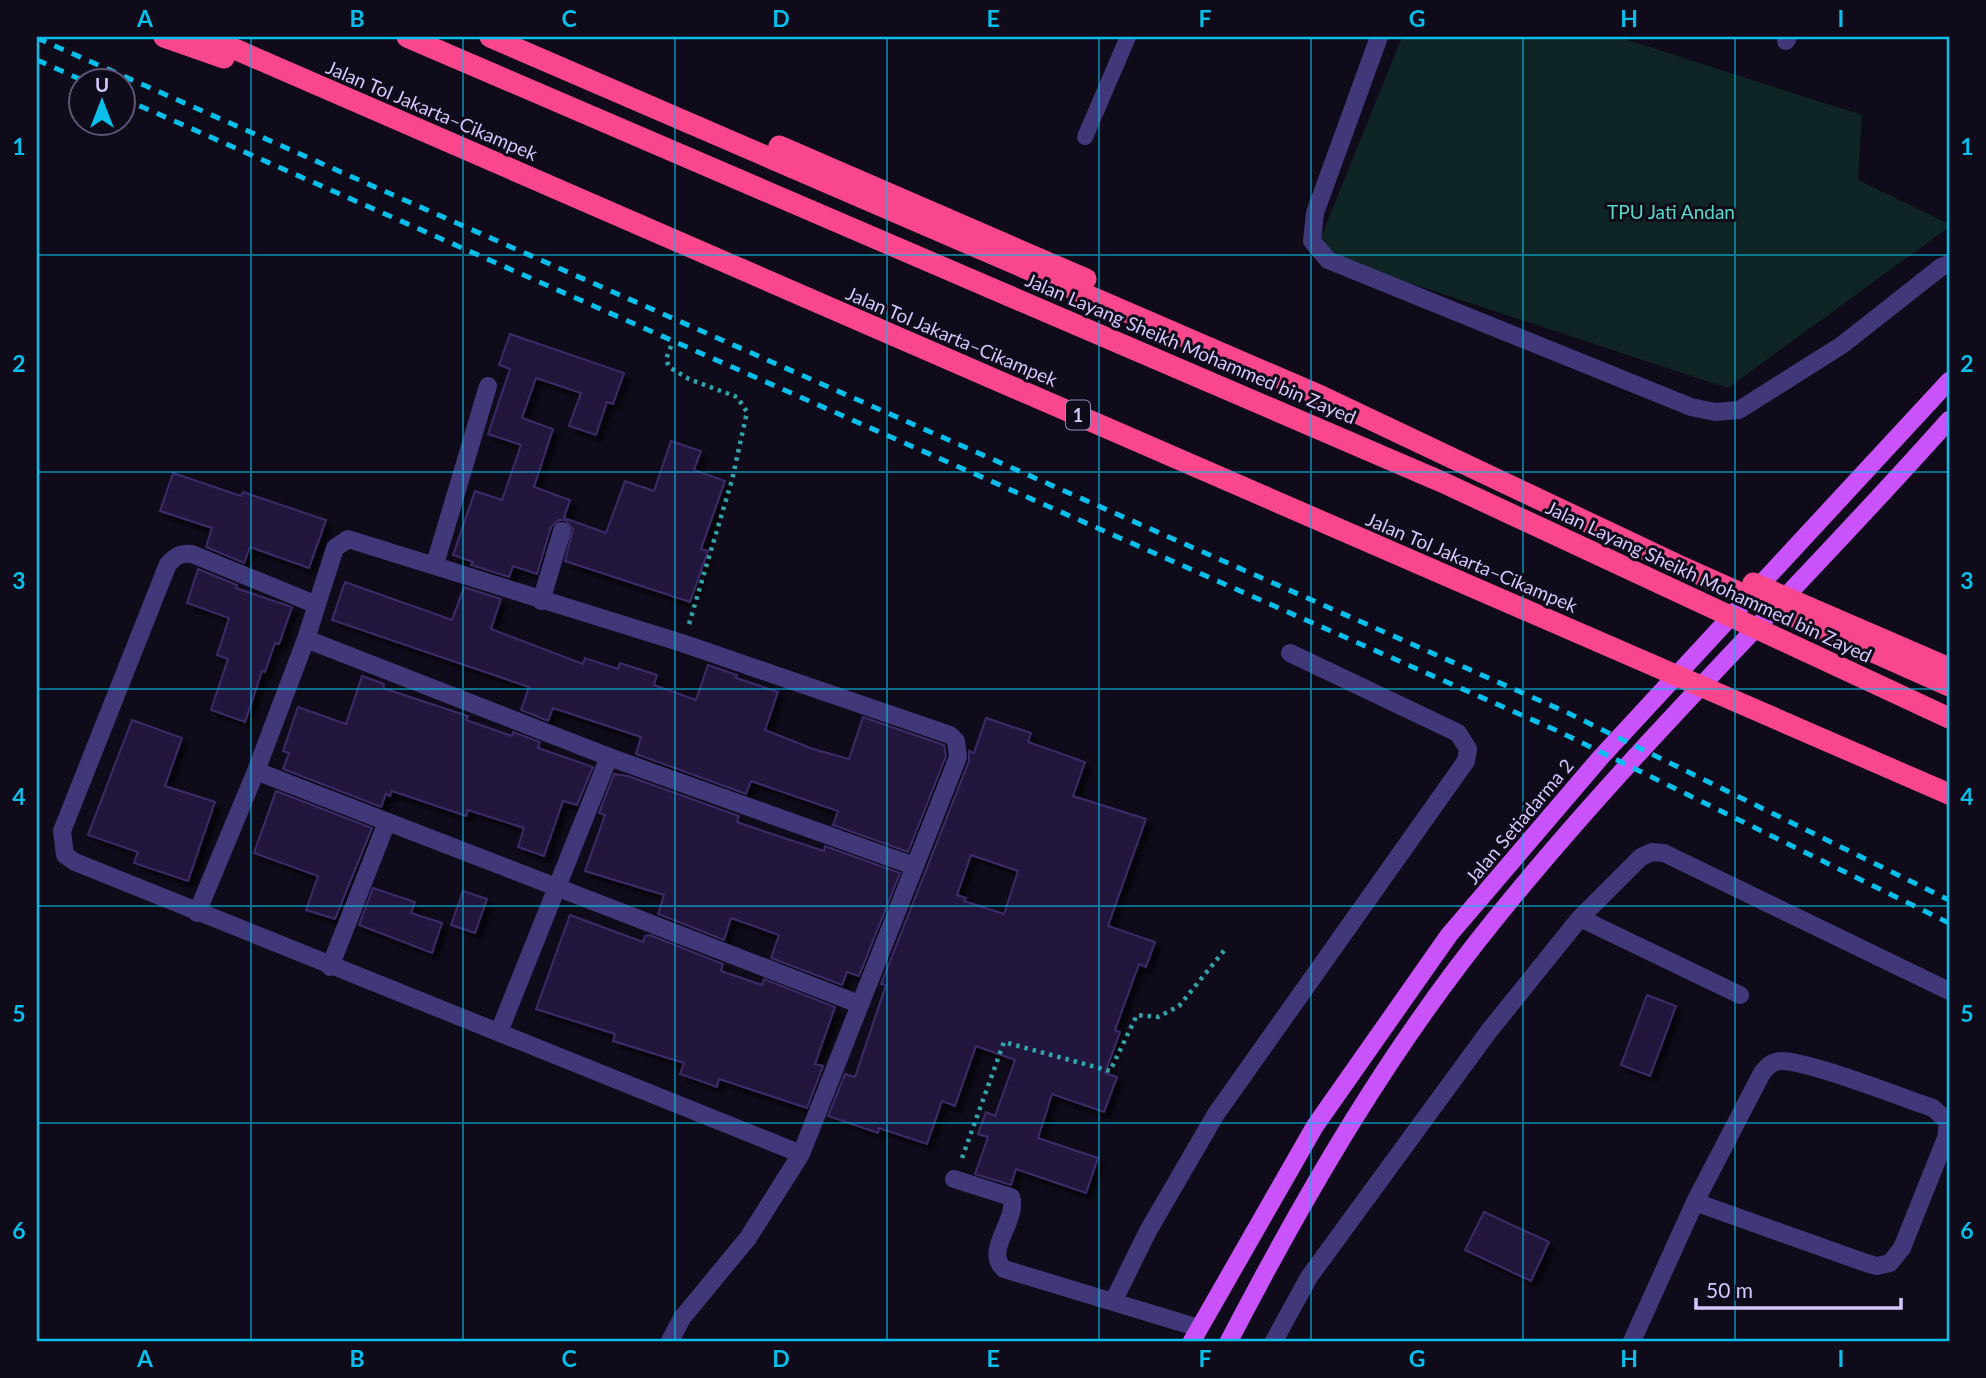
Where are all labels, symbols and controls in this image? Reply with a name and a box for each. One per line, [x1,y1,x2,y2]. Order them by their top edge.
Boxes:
text: A [136,4,154,32]
text: B [349,4,365,32]
text: C [561,4,577,32]
text: D [772,4,790,32]
text: E [986,4,1000,32]
text: F [1198,4,1212,32]
text: G [1409,4,1425,32]
text: H [1620,4,1638,32]
text: I [1838,4,1844,32]
street label: Jalan Tol Jakarta–Cikampek [323,55,541,165]
north arrow [66,66,136,136]
text: U [95,73,109,96]
text: 1 [12,132,26,160]
text: 1 [1960,132,1974,160]
park label: TPU Jati Andan [1607,200,1735,223]
street label: Jalan Layang Sheikh Mohammed bin Zayed [1022,268,1360,428]
street label: Jalan Tol Jakarta–Cikampek [843,281,1061,391]
text: 2 [12,349,26,377]
text: 2 [1960,349,1974,377]
road number: 1 [1066,400,1090,430]
street label: Jalan Layang Sheikh Mohammed bin Zayed [1542,495,1876,667]
street label: Jalan Tol Jakarta–Cikampek [1363,507,1581,617]
text: 3 [12,566,26,594]
text: 3 [1960,566,1974,594]
street label: Jalan Setiadarma 2 [1460,754,1578,888]
text: 4 [12,782,26,810]
text: 4 [1960,782,1974,810]
text: 5 [12,999,26,1027]
text: 5 [1960,999,1974,1027]
text: 6 [12,1216,26,1244]
text: 6 [1960,1216,1974,1244]
scale bar [1696,1266,1900,1310]
text: 50 m [1706,1277,1753,1302]
text: A [136,1344,154,1372]
text: B [349,1344,365,1372]
text: C [561,1344,577,1372]
text: D [772,1344,790,1372]
text: E [986,1344,1000,1372]
text: F [1198,1344,1212,1372]
text: G [1409,1344,1425,1372]
text: H [1620,1344,1638,1372]
text: I [1838,1344,1844,1372]

